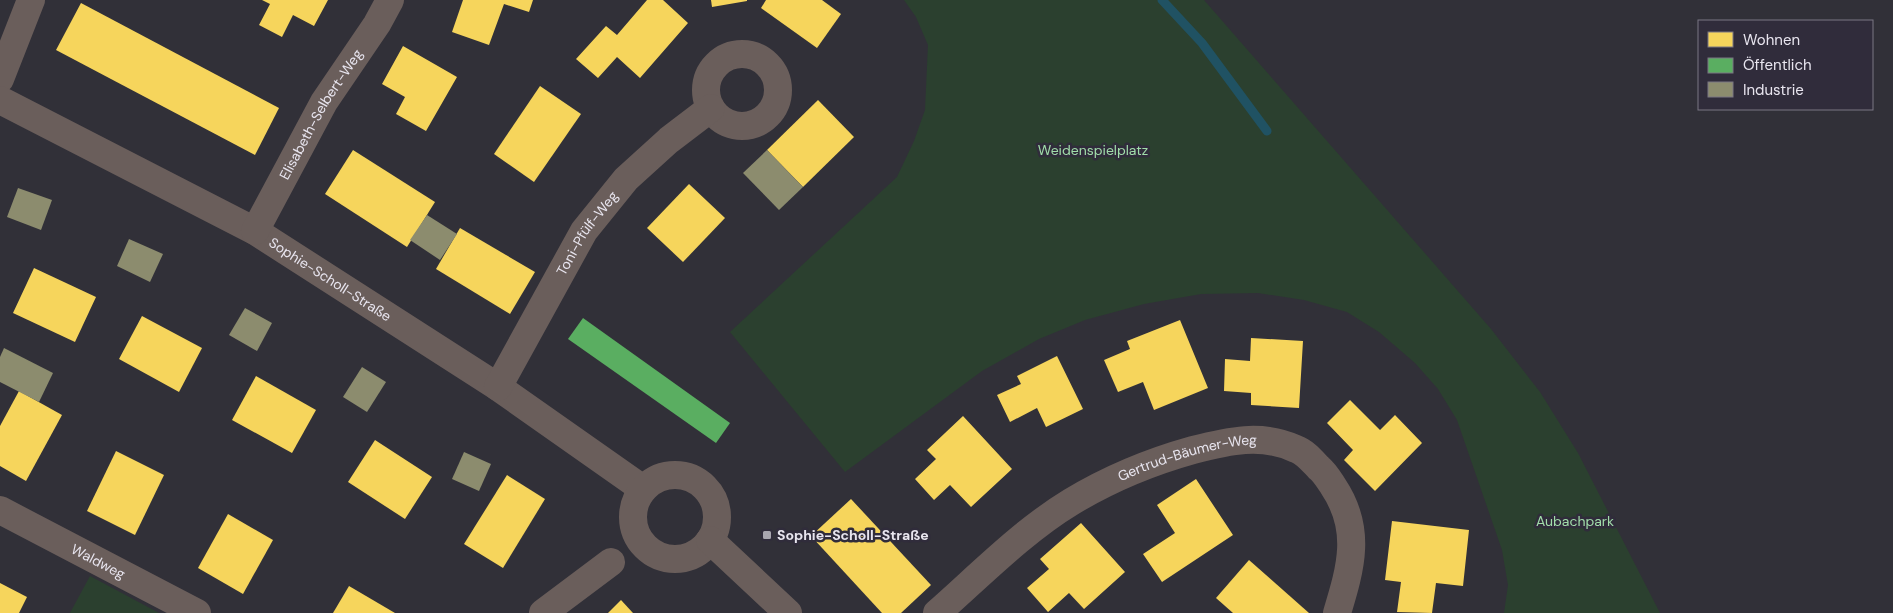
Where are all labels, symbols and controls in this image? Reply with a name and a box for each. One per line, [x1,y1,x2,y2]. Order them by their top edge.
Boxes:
legend [1698,20,1873,110]
text: Wohnen [1743,30,1800,50]
street label: Elisabeth-Selbert-Weg [275,45,366,183]
text: Öffentlich [1743,55,1812,75]
text: Industrie [1743,80,1804,100]
park label: Weidenspielplatz [1038,141,1148,159]
street label: Toni-Pfülf-Weg [552,187,622,279]
street label: Sophie-Scholl-Straße [266,233,395,325]
street label: Gertrud-Bäumer-Weg [1115,431,1257,485]
park label: Aubachpark [1536,512,1614,530]
place label: Sophie-Scholl-Straße [777,526,929,544]
marker: Sophie-Scholl-Straße [761,529,773,541]
street label: Waldweg [68,540,129,583]

